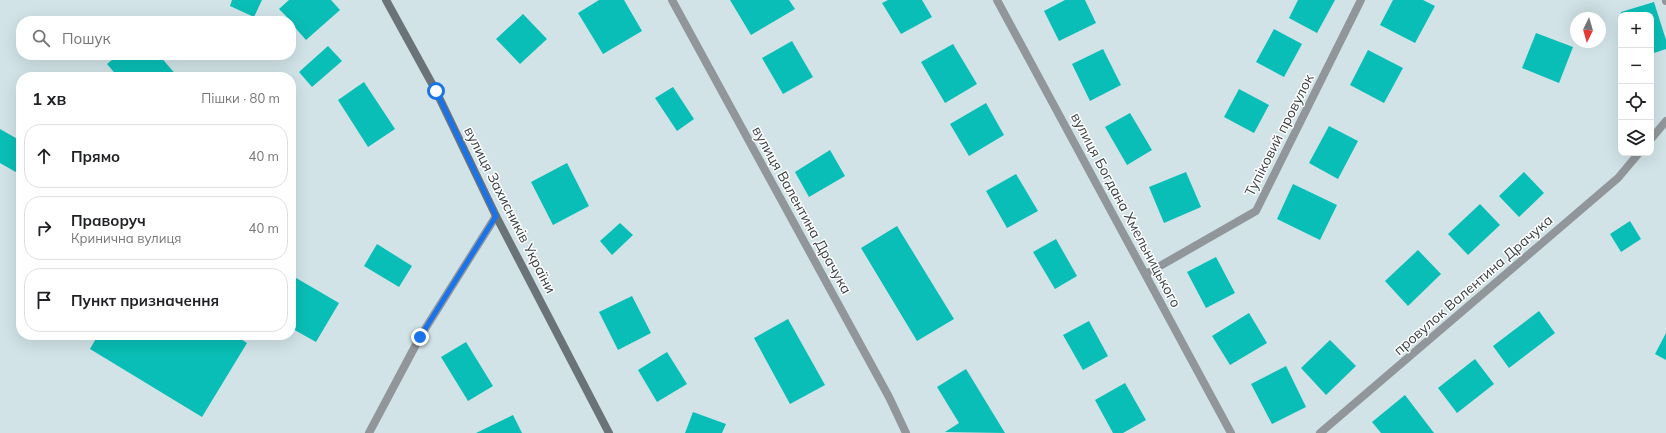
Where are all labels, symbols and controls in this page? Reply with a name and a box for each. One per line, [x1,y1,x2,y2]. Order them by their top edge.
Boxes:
north arrow [1570,12,1606,48]
map controls [1618,12,1654,156]
button: + [1618,12,1654,48]
search box [16,16,296,60]
icon: search [30,27,52,49]
text: Пошук [62,29,111,48]
button: − [1618,48,1654,84]
street label: Тупіковий провулок [1240,71,1318,199]
route start [427,82,445,100]
button: locate [1618,84,1654,120]
text: 1 хв [32,88,66,109]
text: Пішки · 80 m [201,90,280,106]
street label: вулиця Богдана Хмельницького [1067,110,1185,310]
button: layers [1618,120,1654,156]
street label: вулиця Валентина Драчука [748,123,856,297]
street label: вулиця Захисників України [460,124,560,296]
icon: ahead [33,145,55,167]
text: Прямо [71,147,120,166]
text: 40 m [249,148,279,164]
text: Праворуч [71,211,146,230]
street label: провулок Валентина Драчука [1390,211,1556,359]
icon: right [33,217,55,239]
text: 40 m [249,220,279,236]
text: Кринична вулиця [71,230,181,246]
icon: arrive [33,289,55,311]
text: Пункт призначення [71,291,219,310]
route end [411,328,429,346]

